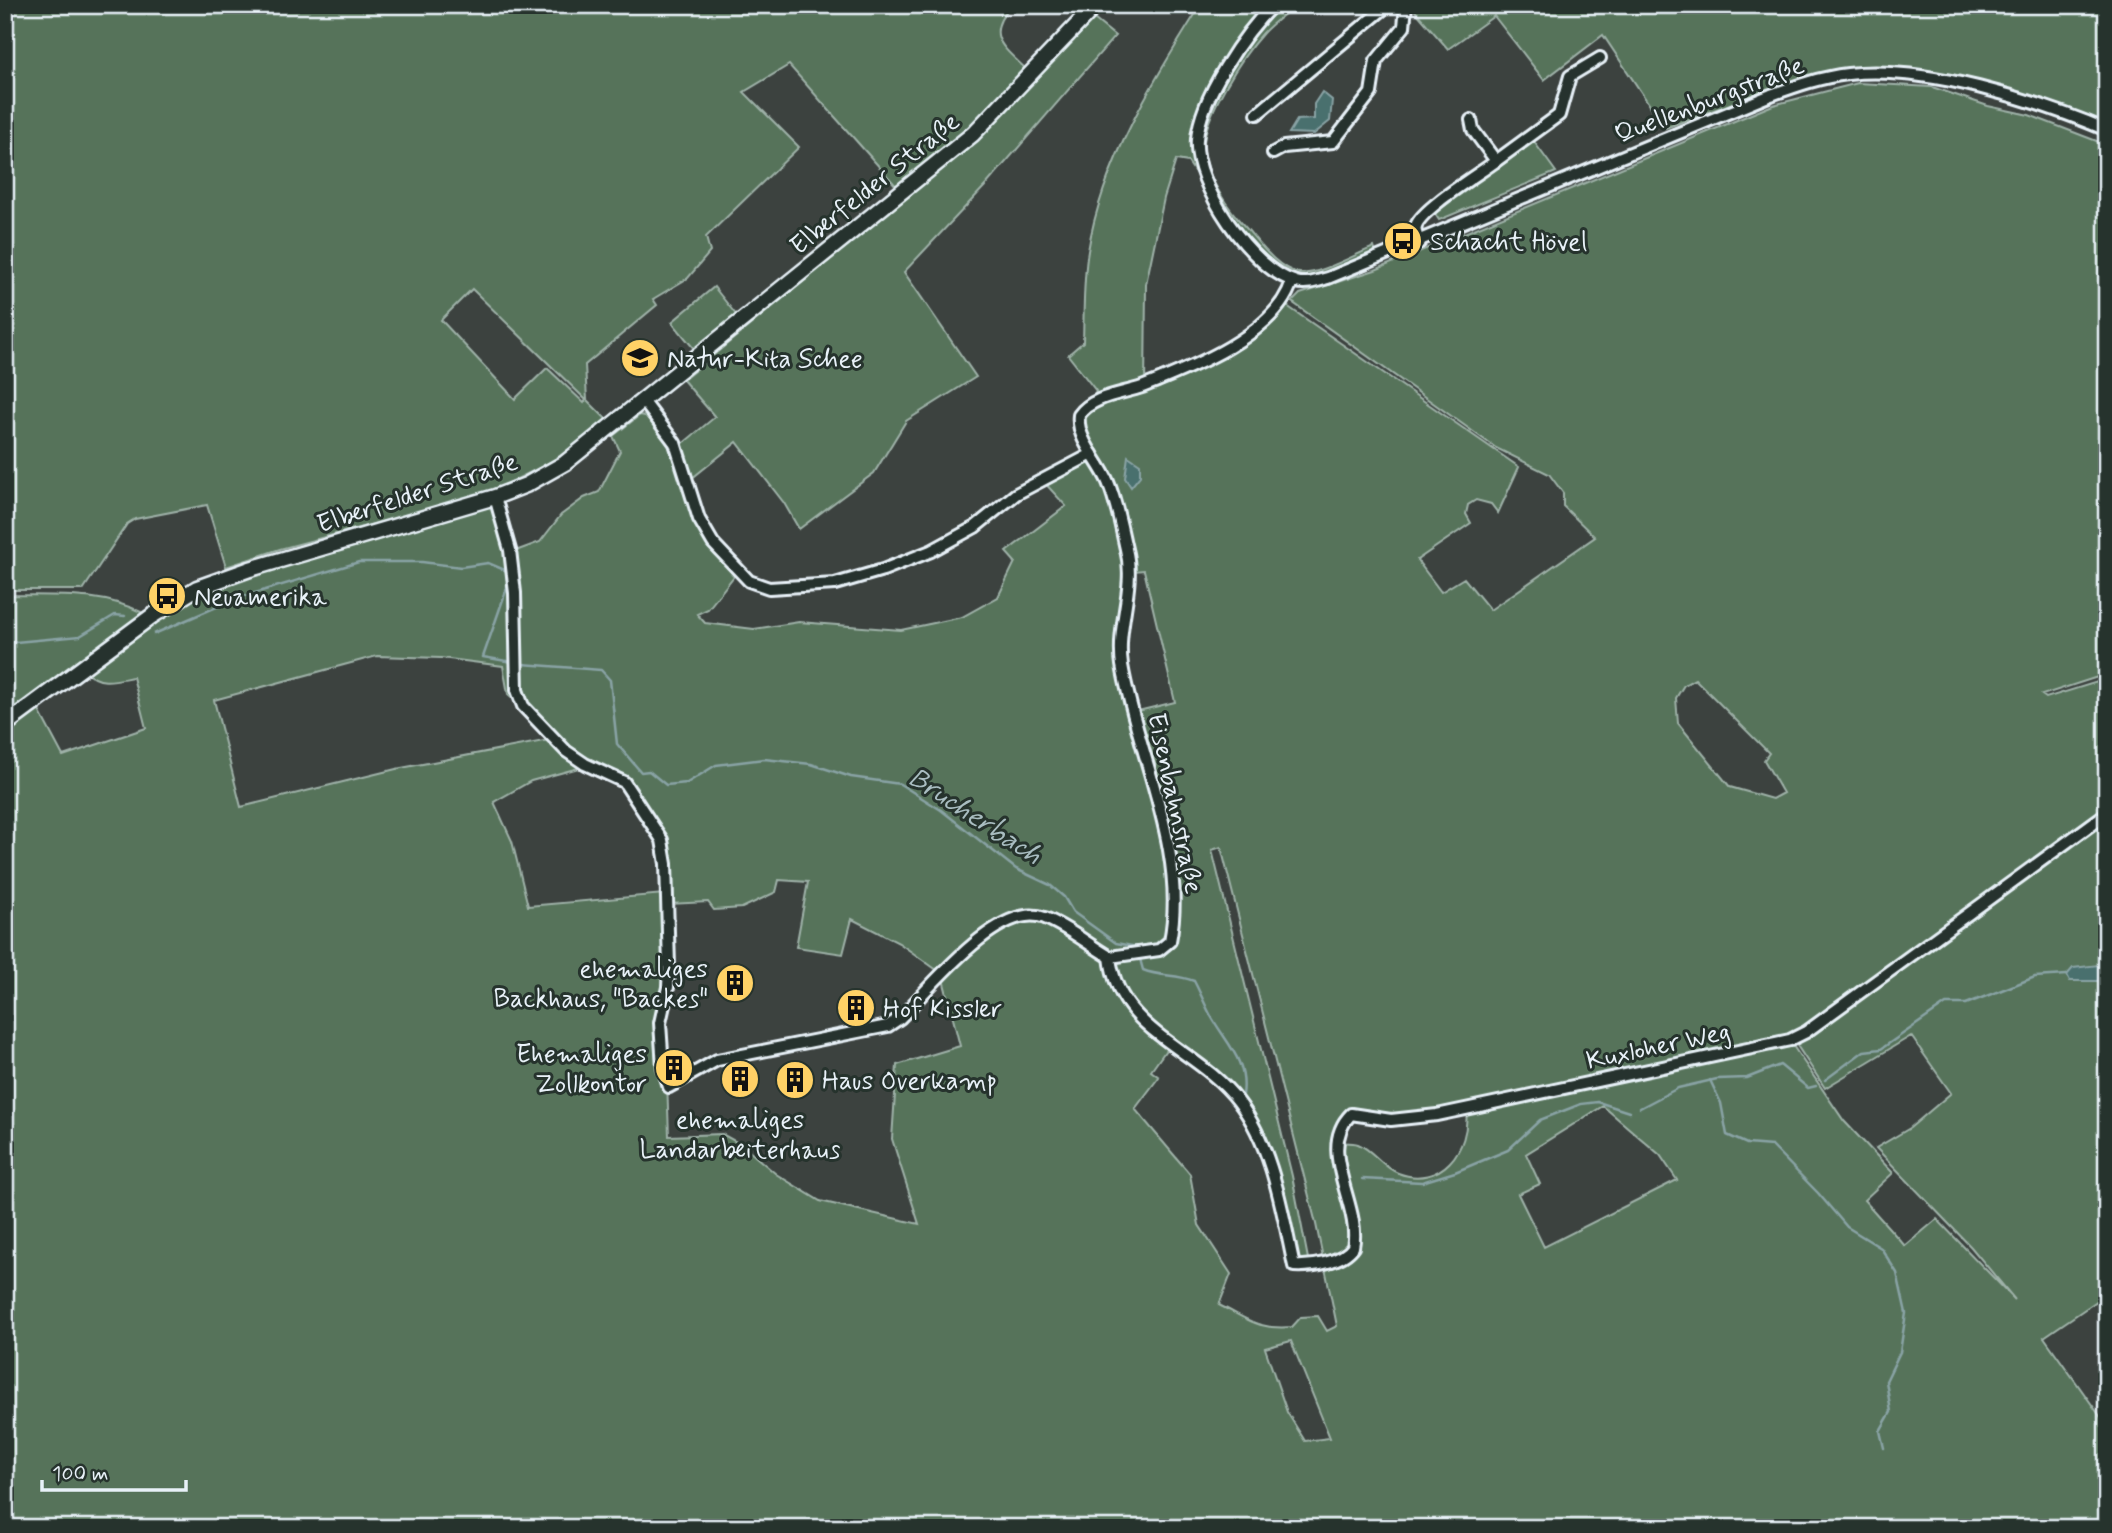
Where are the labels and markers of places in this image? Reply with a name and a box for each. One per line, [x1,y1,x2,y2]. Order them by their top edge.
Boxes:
bus stop icon: Schacht Hövel [1382,220,1424,262]
place label: Schacht Hövel [1430,226,1587,260]
school or university icon: Natur-Kita Schee [619,337,661,379]
place label: Natur-Kita Schee [667,343,863,377]
bus stop icon: Neuamerika [146,575,188,617]
place label: Neuamerika [194,581,327,615]
place label: ehemaliges Backhaus, "Backes" [494,953,708,1017]
building icon: ehemaliges Backhaus, "Backes" [714,962,756,1004]
building icon: Hof Kissler [835,987,877,1029]
place label: Hof Kissler [883,993,1002,1027]
place label: Ehemaliges Zollkontor [516,1038,647,1102]
building icon: Ehemaliges Zollkontor [653,1047,695,1089]
building icon: ehemaliges Landarbeiterhaus [719,1058,761,1100]
building icon: Haus Overkamp [774,1059,816,1101]
place label: Haus Overkamp [822,1065,997,1099]
place label: ehemaliges Landarbeiterhaus [639,1104,841,1168]

